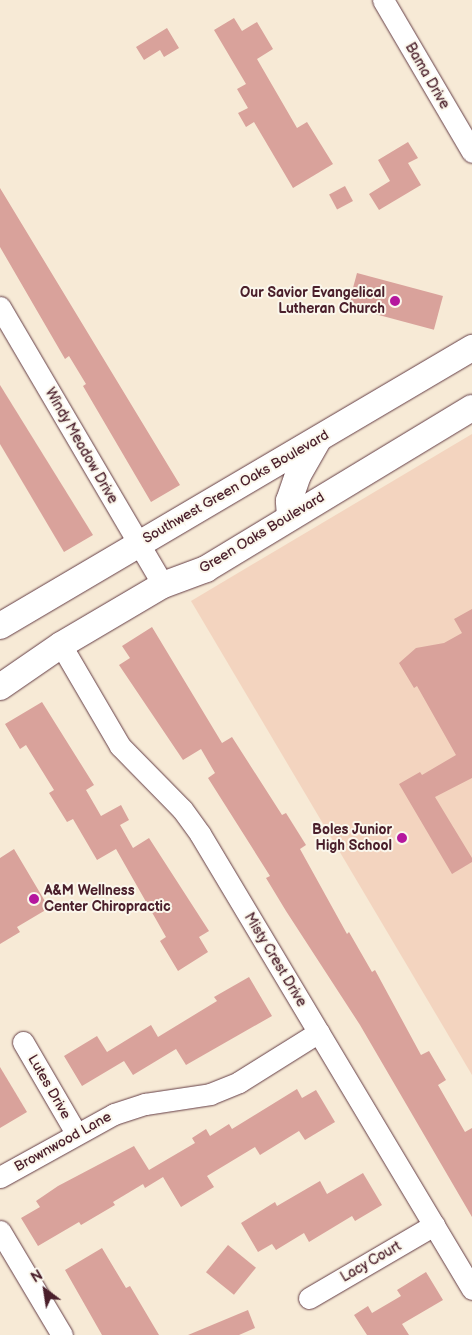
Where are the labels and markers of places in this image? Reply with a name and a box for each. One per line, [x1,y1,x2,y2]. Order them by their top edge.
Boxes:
place label: Our Savior Evangelical Lutheran Church [240,285,385,318]
marker: Our Savior Evangelical Lutheran Church [389,295,401,307]
place label: Boles Junior High School [312,822,392,854]
marker: Boles Junior High School [396,832,408,844]
place label: A&M Wellness Center Chiropractic [44,883,171,916]
marker: A&M Wellness Center Chiropractic [28,893,40,905]

